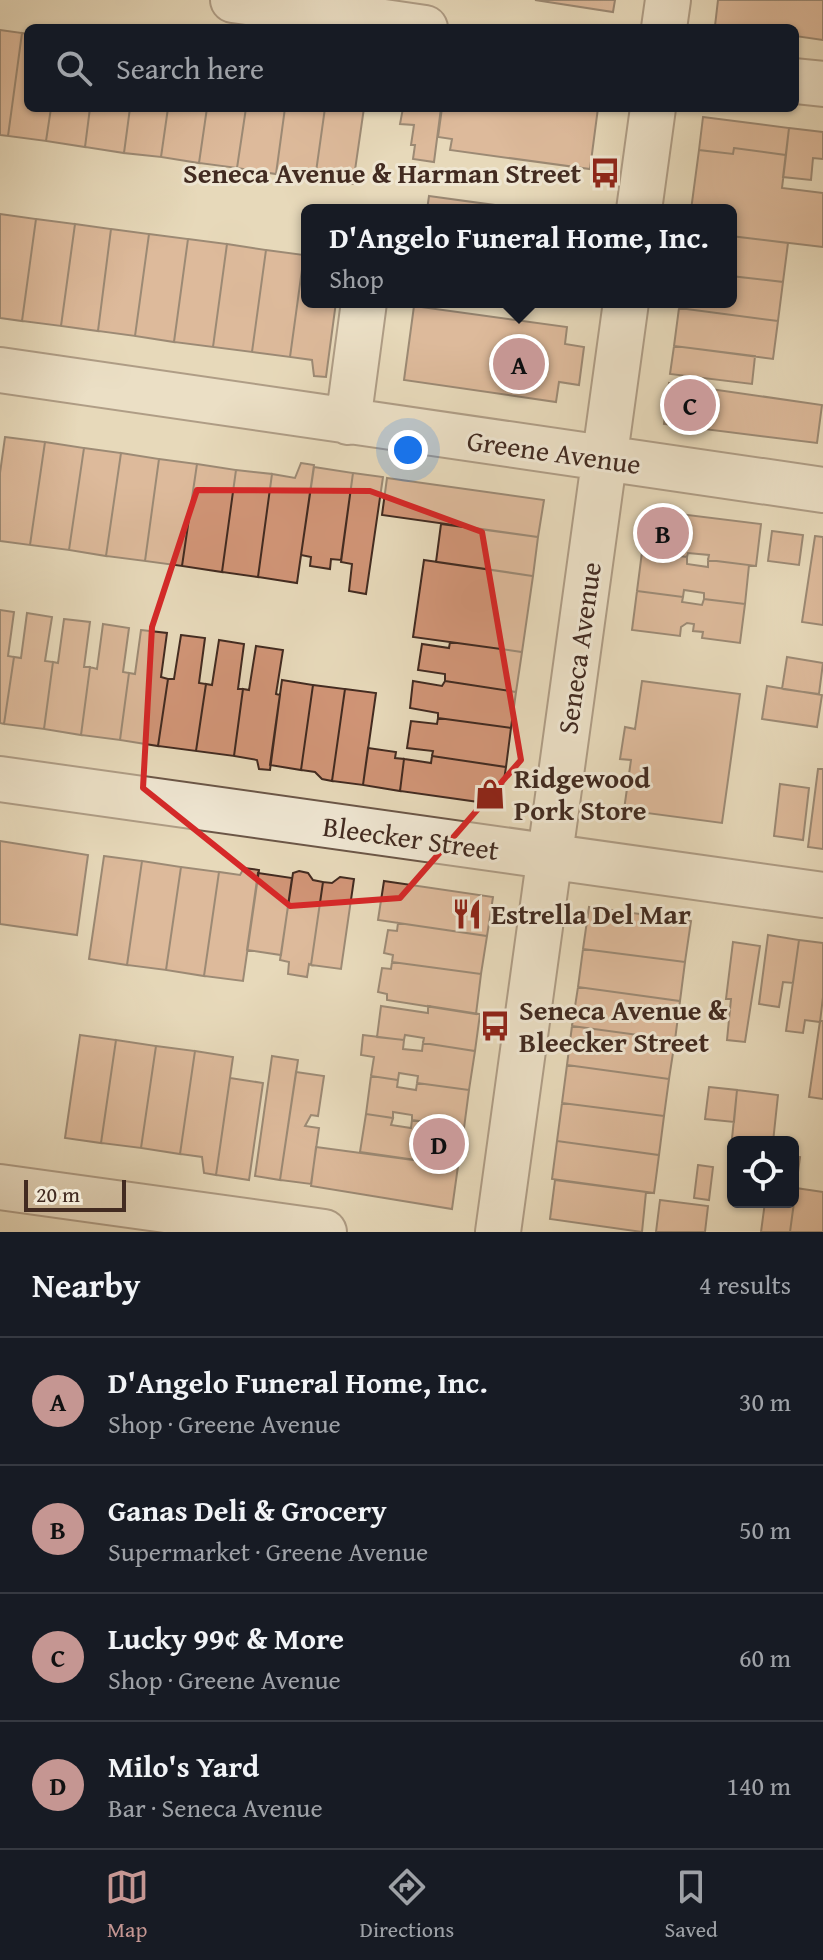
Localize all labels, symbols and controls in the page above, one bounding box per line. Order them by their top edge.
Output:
search box [24,24,799,112]
icon: search [52,46,96,90]
text: Search here [116,46,264,90]
place label: Seneca Avenue & Harman Street [183,152,581,193]
bus stop icon: Seneca Avenue & Harman Street [588,156,622,190]
popup [301,204,737,308]
text: D'Angelo Funeral Home, Inc. [329,215,709,259]
text: Shop [329,259,384,298]
pin: A [493,334,545,394]
pin: C [664,375,716,435]
street label: Greene Avenue [465,419,644,484]
your location [388,430,428,470]
pin: B [637,503,689,563]
street label: Seneca Avenue [546,559,611,737]
place label: Ridgewood Pork Store [514,757,651,830]
shop icon: Ridgewood Pork Store [473,777,507,811]
street label: Bleecker Street [320,805,502,870]
place label: Estrella Del Mar [491,893,691,934]
restaurant icon: Estrella Del Mar [450,897,484,931]
place label: Seneca Avenue & Bleecker Street [519,989,728,1062]
bus stop icon: Seneca Avenue & Bleecker Street [478,1009,512,1043]
pin: D [413,1114,465,1174]
map controls [727,1136,799,1208]
button: locate [727,1136,799,1208]
scale bar [24,1176,126,1212]
text: 20 m [36,1178,80,1210]
text: Nearby [32,1260,141,1309]
text: 4 results [699,1265,791,1304]
text: D'Angelo Funeral Home, Inc. [108,1360,488,1404]
text: A [50,1382,66,1421]
text: 30 m [739,1382,791,1421]
text: Shop · Greene Avenue [108,1404,341,1443]
text: Ganas Deli & Grocery [108,1488,387,1532]
text: B [50,1510,66,1549]
text: 50 m [739,1510,791,1549]
text: Supermarket · Greene Avenue [108,1532,428,1571]
text: Lucky 99¢ & More [108,1616,344,1660]
text: C [51,1638,65,1677]
text: 60 m [739,1638,791,1677]
text: Shop · Greene Avenue [108,1660,341,1699]
text: Milo's Yard [108,1744,259,1788]
text: D [50,1766,66,1805]
text: 140 m [726,1766,791,1805]
text: Bar · Seneca Avenue [108,1788,323,1827]
tab: Map [105,1865,149,1945]
tab: Directions [360,1865,454,1945]
tab: Saved [665,1865,718,1945]

